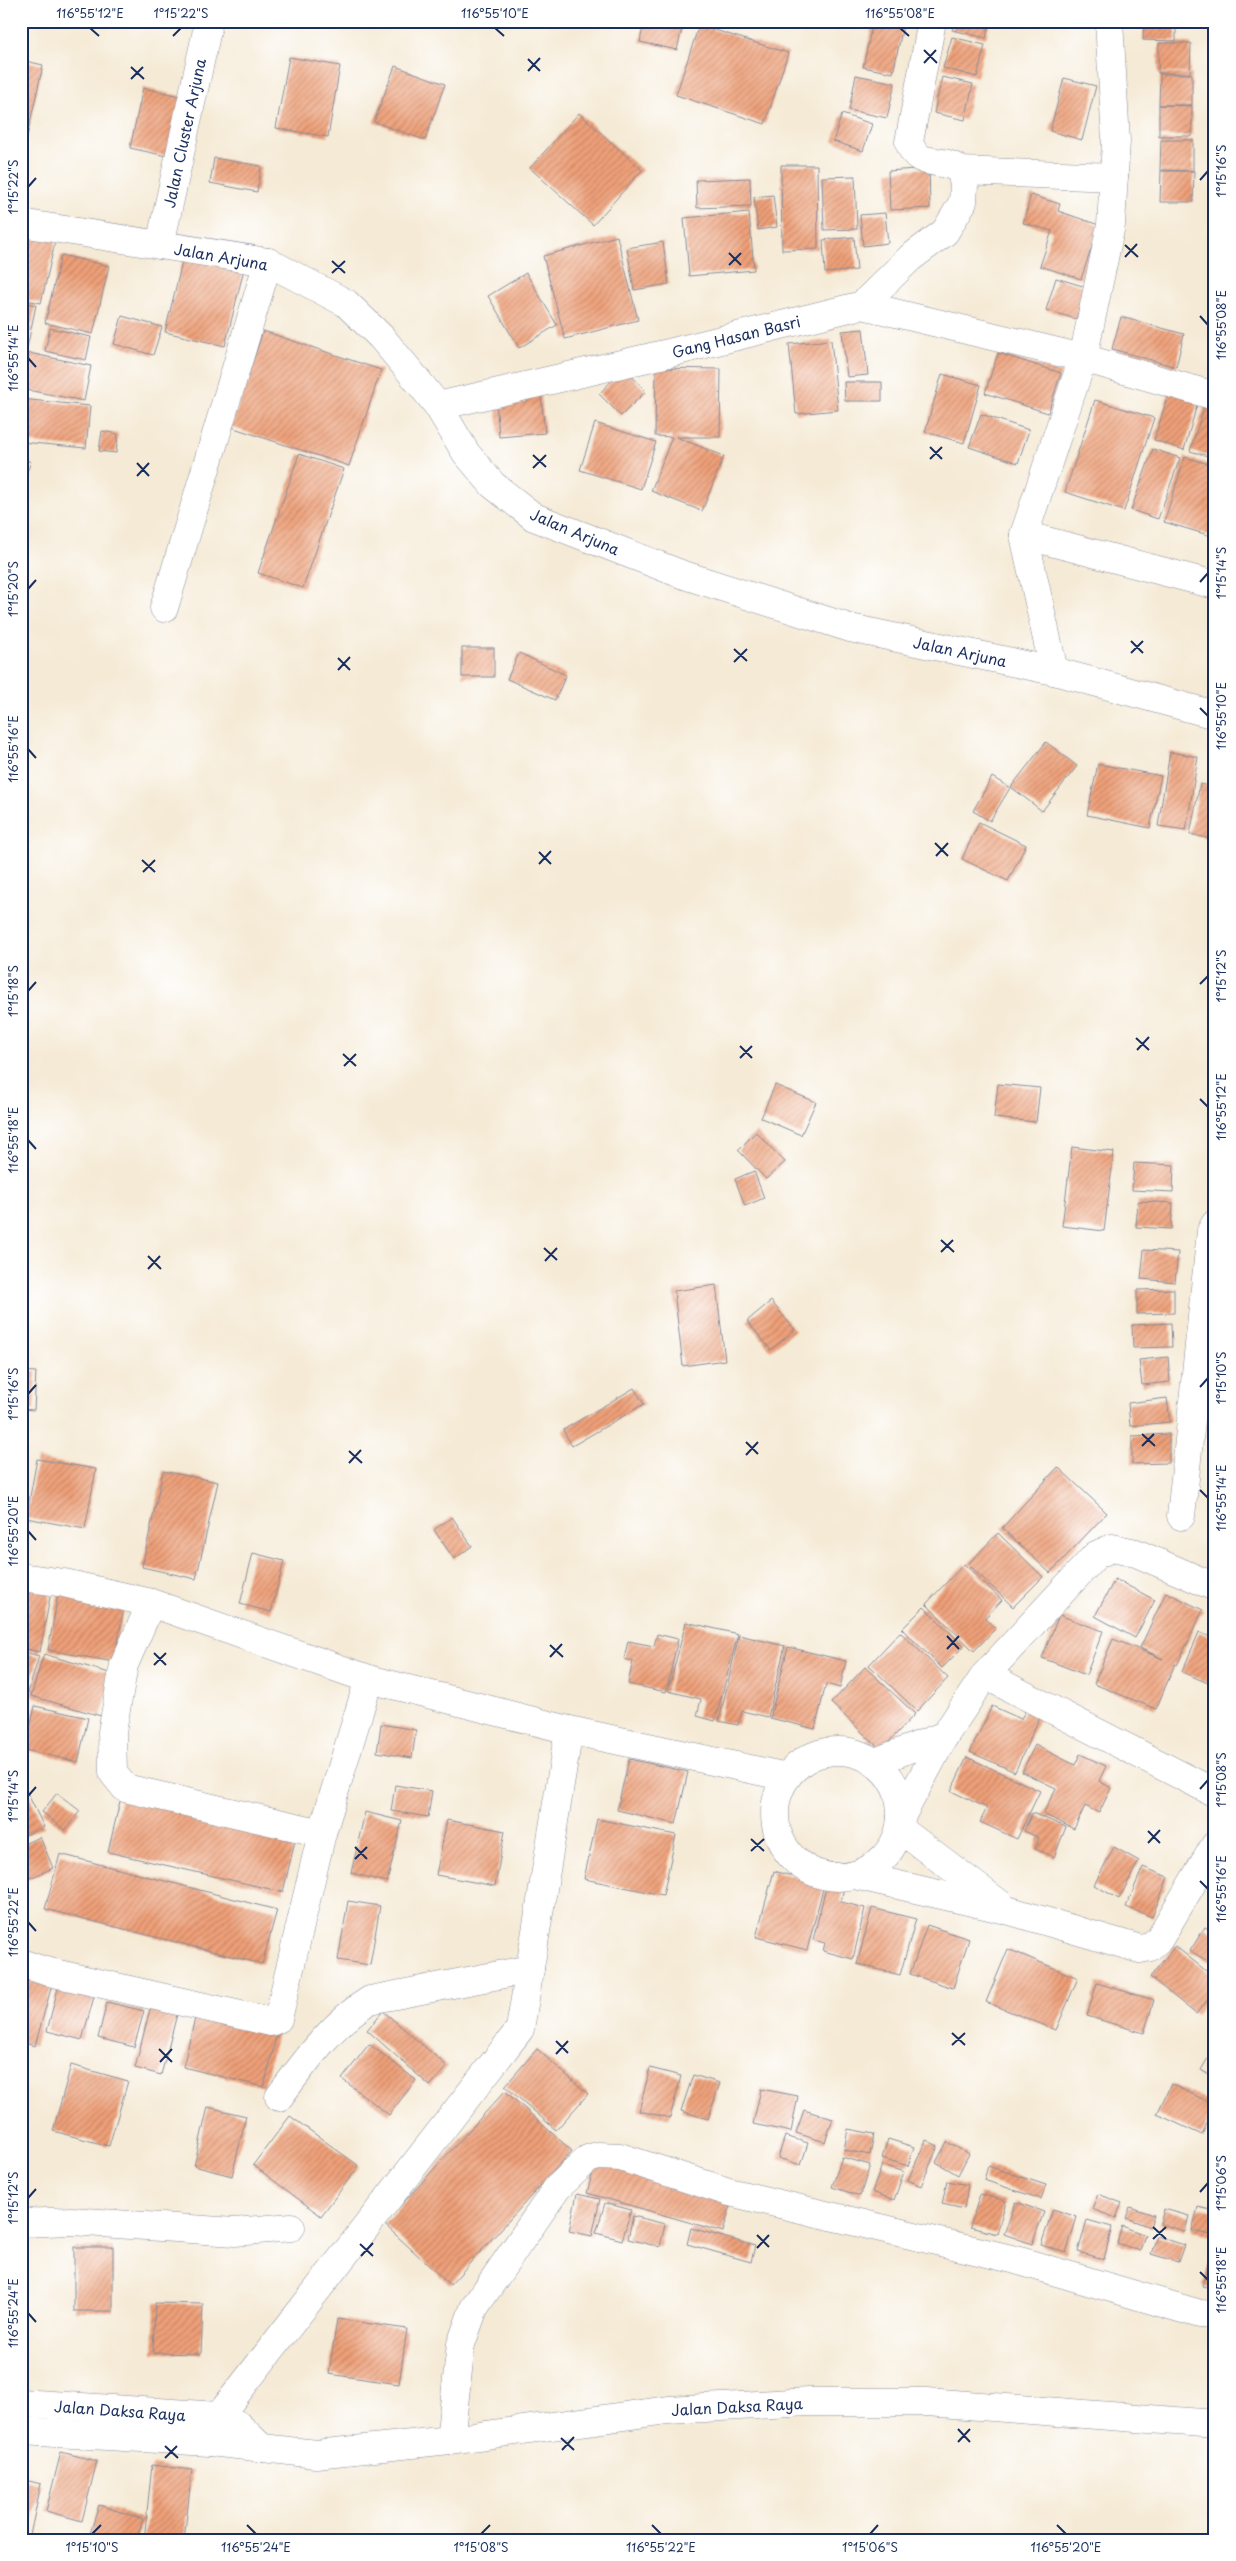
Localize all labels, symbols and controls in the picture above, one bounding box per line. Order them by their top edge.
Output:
text: 116°55'12"E [56,4,124,22]
text: 1°15'22"S [153,4,209,22]
text: 116°55'10"E [461,4,529,22]
text: 116°55'08"E [865,4,935,22]
street label: Jalan Cluster Arjuna [157,56,211,210]
text: 1°15'16"S [1212,145,1230,197]
text: 1°15'22"S [4,159,22,215]
street label: Jalan Arjuna [172,236,270,276]
text: 116°55'08"E [1212,290,1230,360]
street label: Gang Hasan Basri [669,309,803,363]
text: 116°55'14"E [4,324,22,392]
street label: Jalan Arjuna [527,502,623,560]
text: 1°15'14"S [1212,547,1230,599]
text: 1°15'20"S [4,561,22,617]
street label: Jalan Arjuna [911,630,1009,672]
text: 116°55'10"E [1212,682,1230,750]
text: 116°55'16"E [4,715,22,783]
text: 1°15'12"S [1212,950,1230,1002]
text: 1°15'18"S [4,965,22,1017]
text: 116°55'12"E [1212,1073,1230,1141]
text: 116°55'18"E [4,1107,22,1173]
text: 1°15'10"S [1212,1351,1230,1405]
text: 1°15'16"S [4,1368,22,1420]
text: 116°55'14"E [1212,1464,1230,1532]
text: 116°55'20"E [4,1496,22,1566]
text: 1°15'08"S [1212,1752,1230,1808]
text: 1°15'14"S [4,1770,22,1822]
text: 116°55'16"E [1212,1855,1230,1923]
text: 116°55'22"E [4,1887,22,1957]
text: 1°15'06"S [1212,2155,1230,2211]
text: 1°15'12"S [4,2172,22,2224]
text: 116°55'18"E [1212,2247,1230,2313]
text: 116°55'24"E [4,2278,22,2348]
street label: Jalan Daksa Raya [671,2391,804,2421]
street label: Jalan Daksa Raya [54,2394,187,2426]
text: 1°15'10"S [65,2538,119,2556]
text: 116°55'24"E [221,2538,291,2556]
text: 1°15'08"S [453,2538,509,2556]
text: 116°55'22"E [626,2538,696,2556]
text: 1°15'06"S [842,2538,898,2556]
text: 116°55'20"E [1031,2538,1101,2556]

